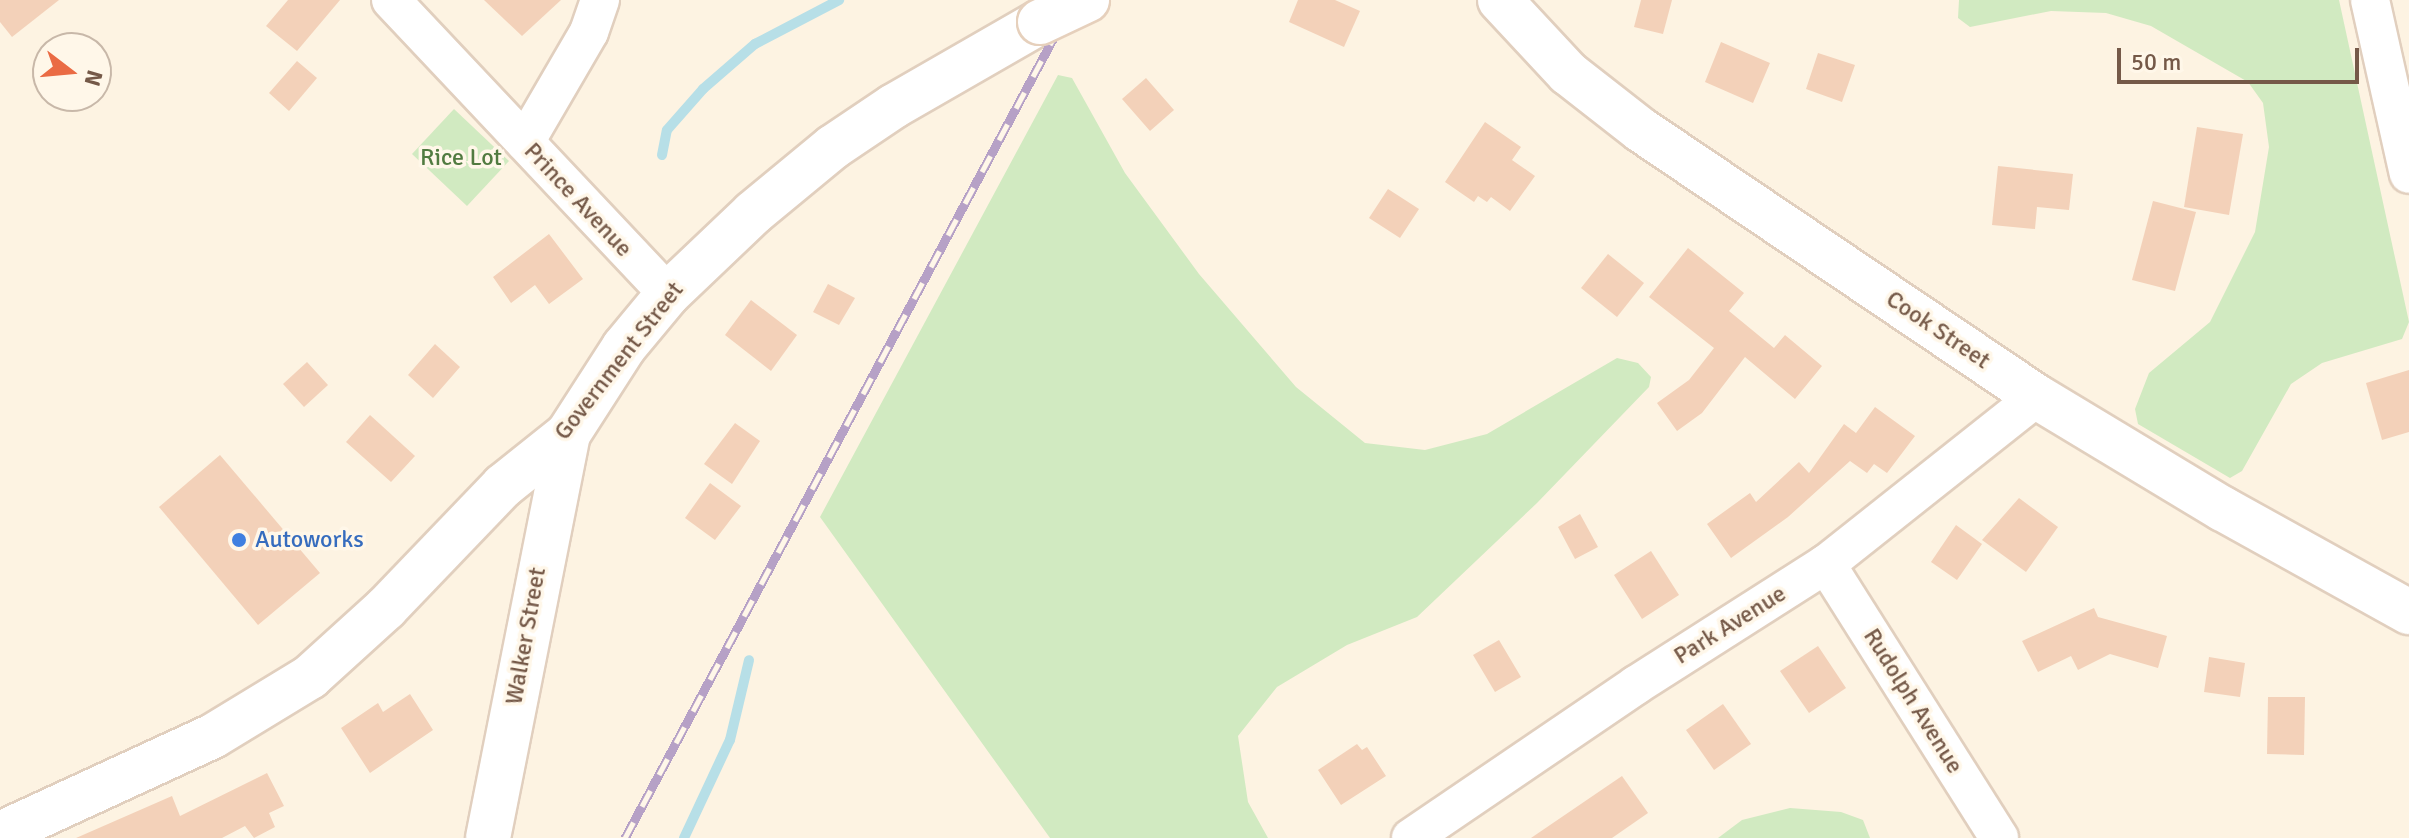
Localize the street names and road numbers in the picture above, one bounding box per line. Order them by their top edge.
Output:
street label: Prince Avenue [518,137,638,263]
street label: Government Street [548,276,690,446]
street label: Cook Street [1881,285,1995,375]
street label: Walker Street [500,565,552,707]
street label: Park Avenue [1669,579,1791,671]
street label: Rudolph Avenue [1857,623,1969,779]

